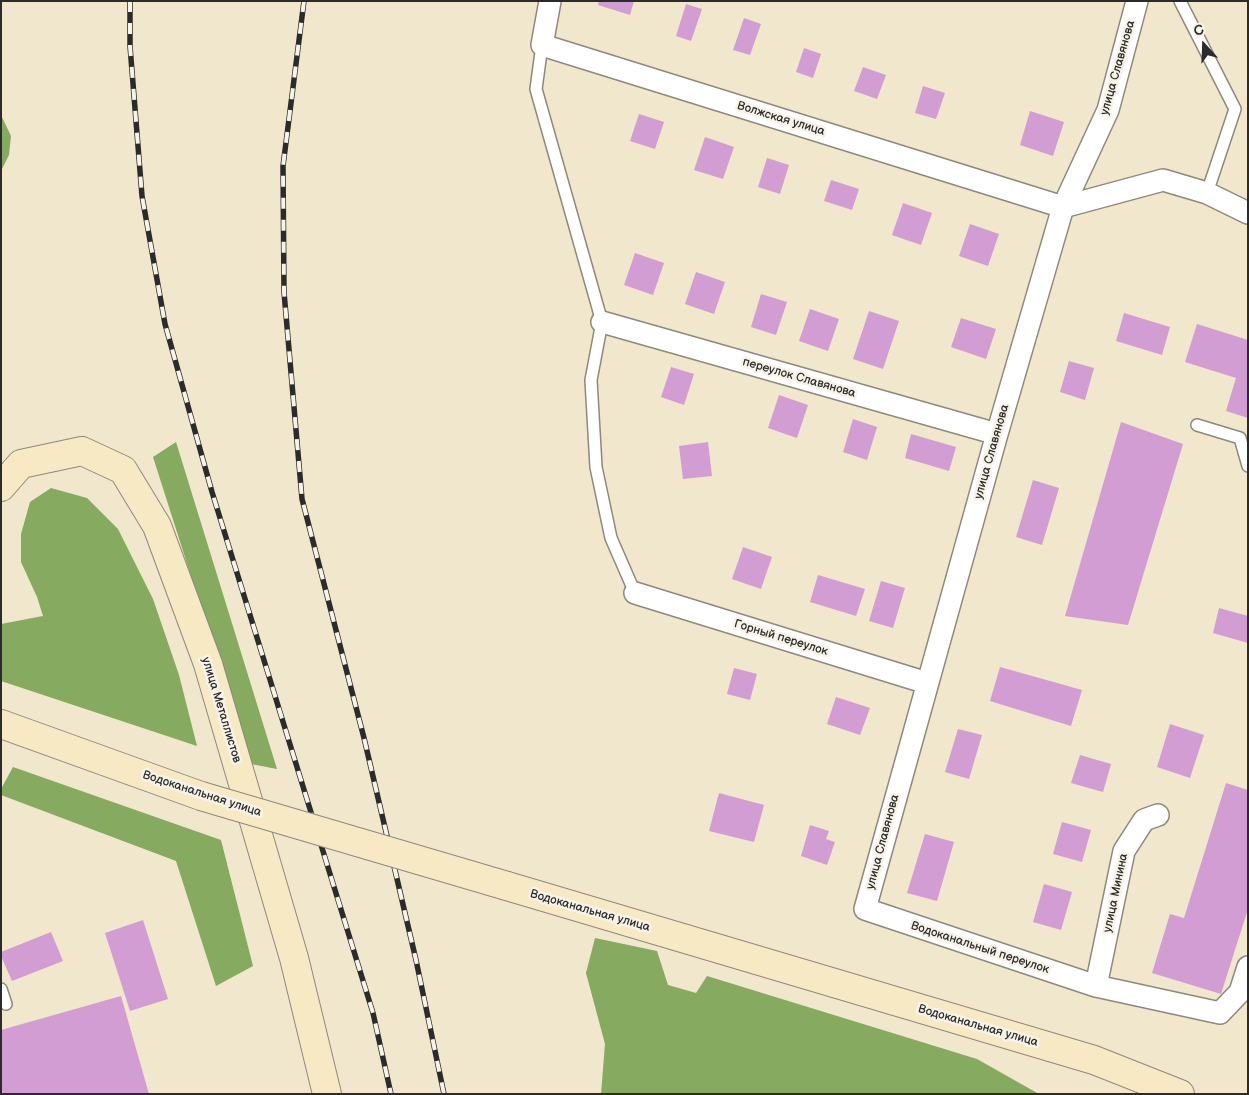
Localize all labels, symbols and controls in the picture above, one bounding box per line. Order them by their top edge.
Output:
street label: улица Славянова [1098,19,1138,117]
north arrow [1179,20,1229,70]
text: С [1191,21,1206,40]
street label: Волжская улица [735,99,827,139]
street label: переулок Славянова [741,355,857,401]
street label: улица Славянова [972,403,1012,501]
street label: Горный переулок [732,617,830,659]
street label: улица Металлистов [198,655,244,765]
street label: Водоканальная улица [141,768,263,820]
street label: улица Славянова [863,793,903,891]
street label: улица Минина [1101,852,1131,934]
street label: Водоканальная улица [528,887,652,935]
street label: Водоканальный переулок [909,919,1051,977]
street label: Водоканальная улица [916,1002,1040,1050]

